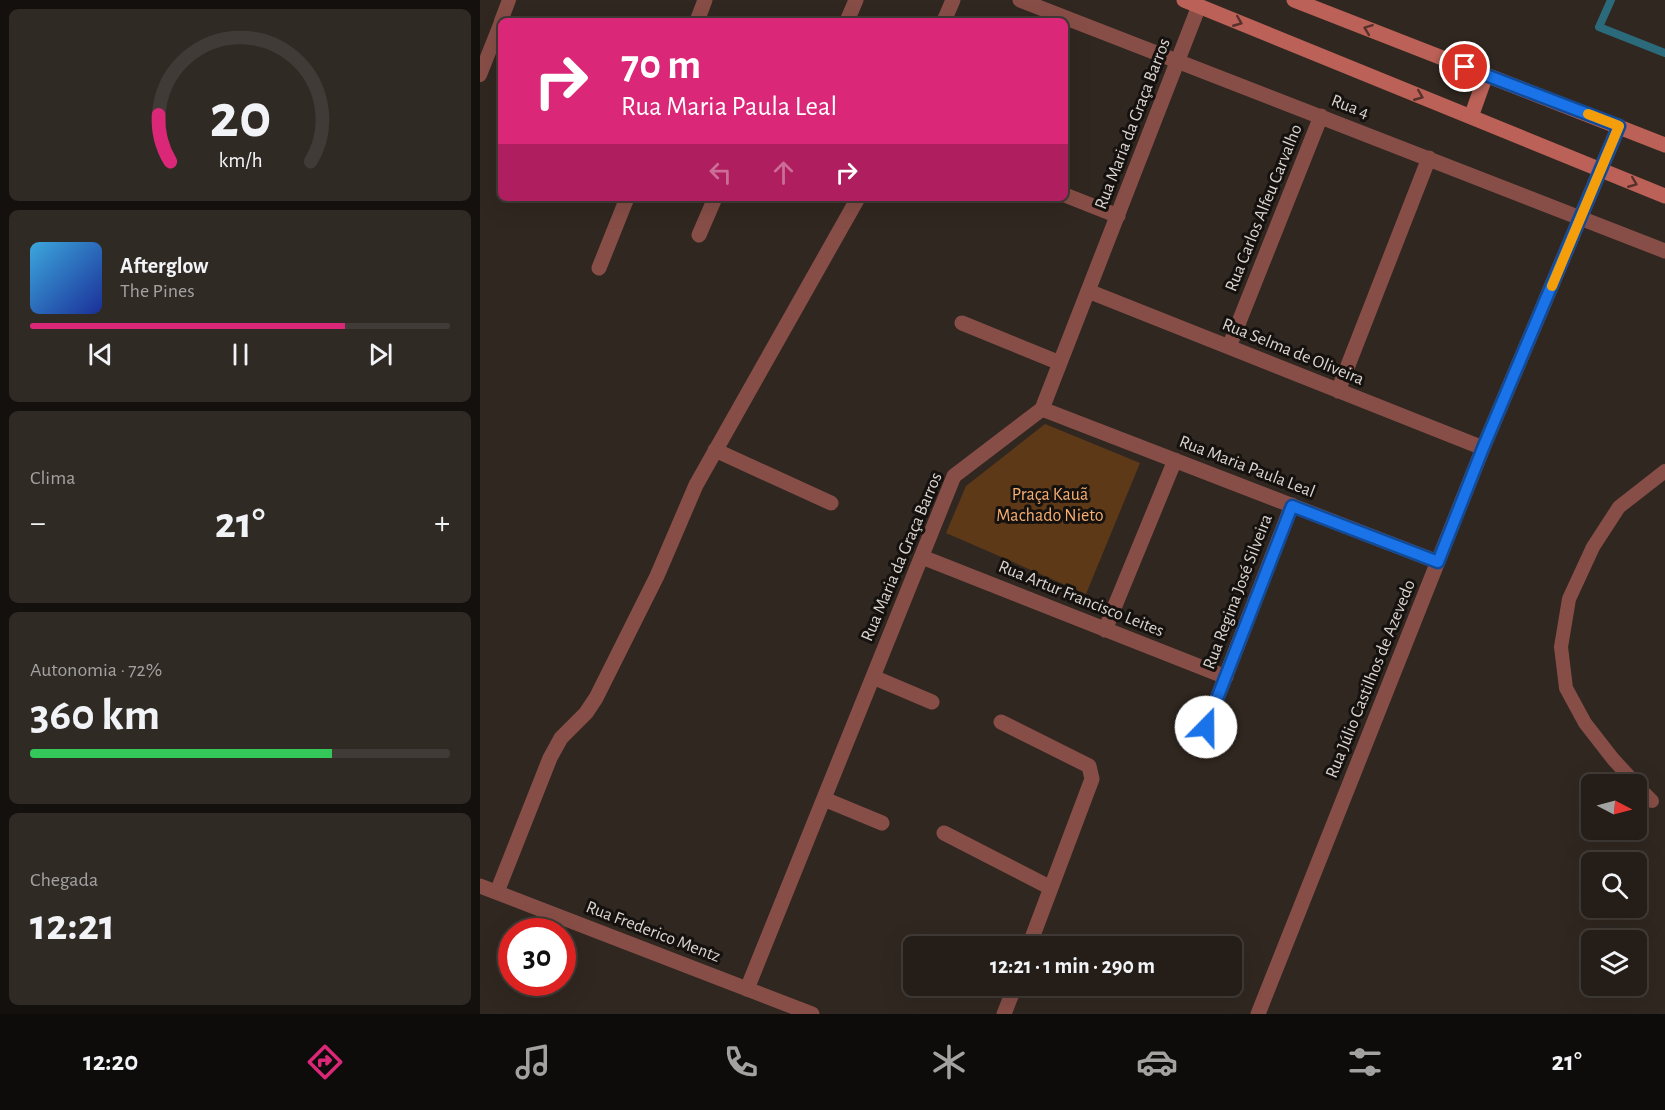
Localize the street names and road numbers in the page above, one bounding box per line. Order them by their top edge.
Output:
street label: Rua Maria da Graça Barros [1092,36,1174,212]
street label: Rua 4 [1329,92,1372,122]
street label: Rua Carlos Alfeu Carvalho [1222,122,1306,294]
street label: Rua Selma de Oliveira [1219,315,1367,389]
street label: Rua Maria Paula Leal [1176,433,1318,501]
street label: Rua Maria da Graça Barros [858,470,946,644]
street label: Rua Regina José Silveira [1200,512,1276,672]
street label: Rua Artur Francisco Leites [996,558,1166,640]
street label: Rua Júlio Castilhos de Azevedo [1323,577,1419,781]
street label: Rua Frederico Mentz [583,898,723,966]

